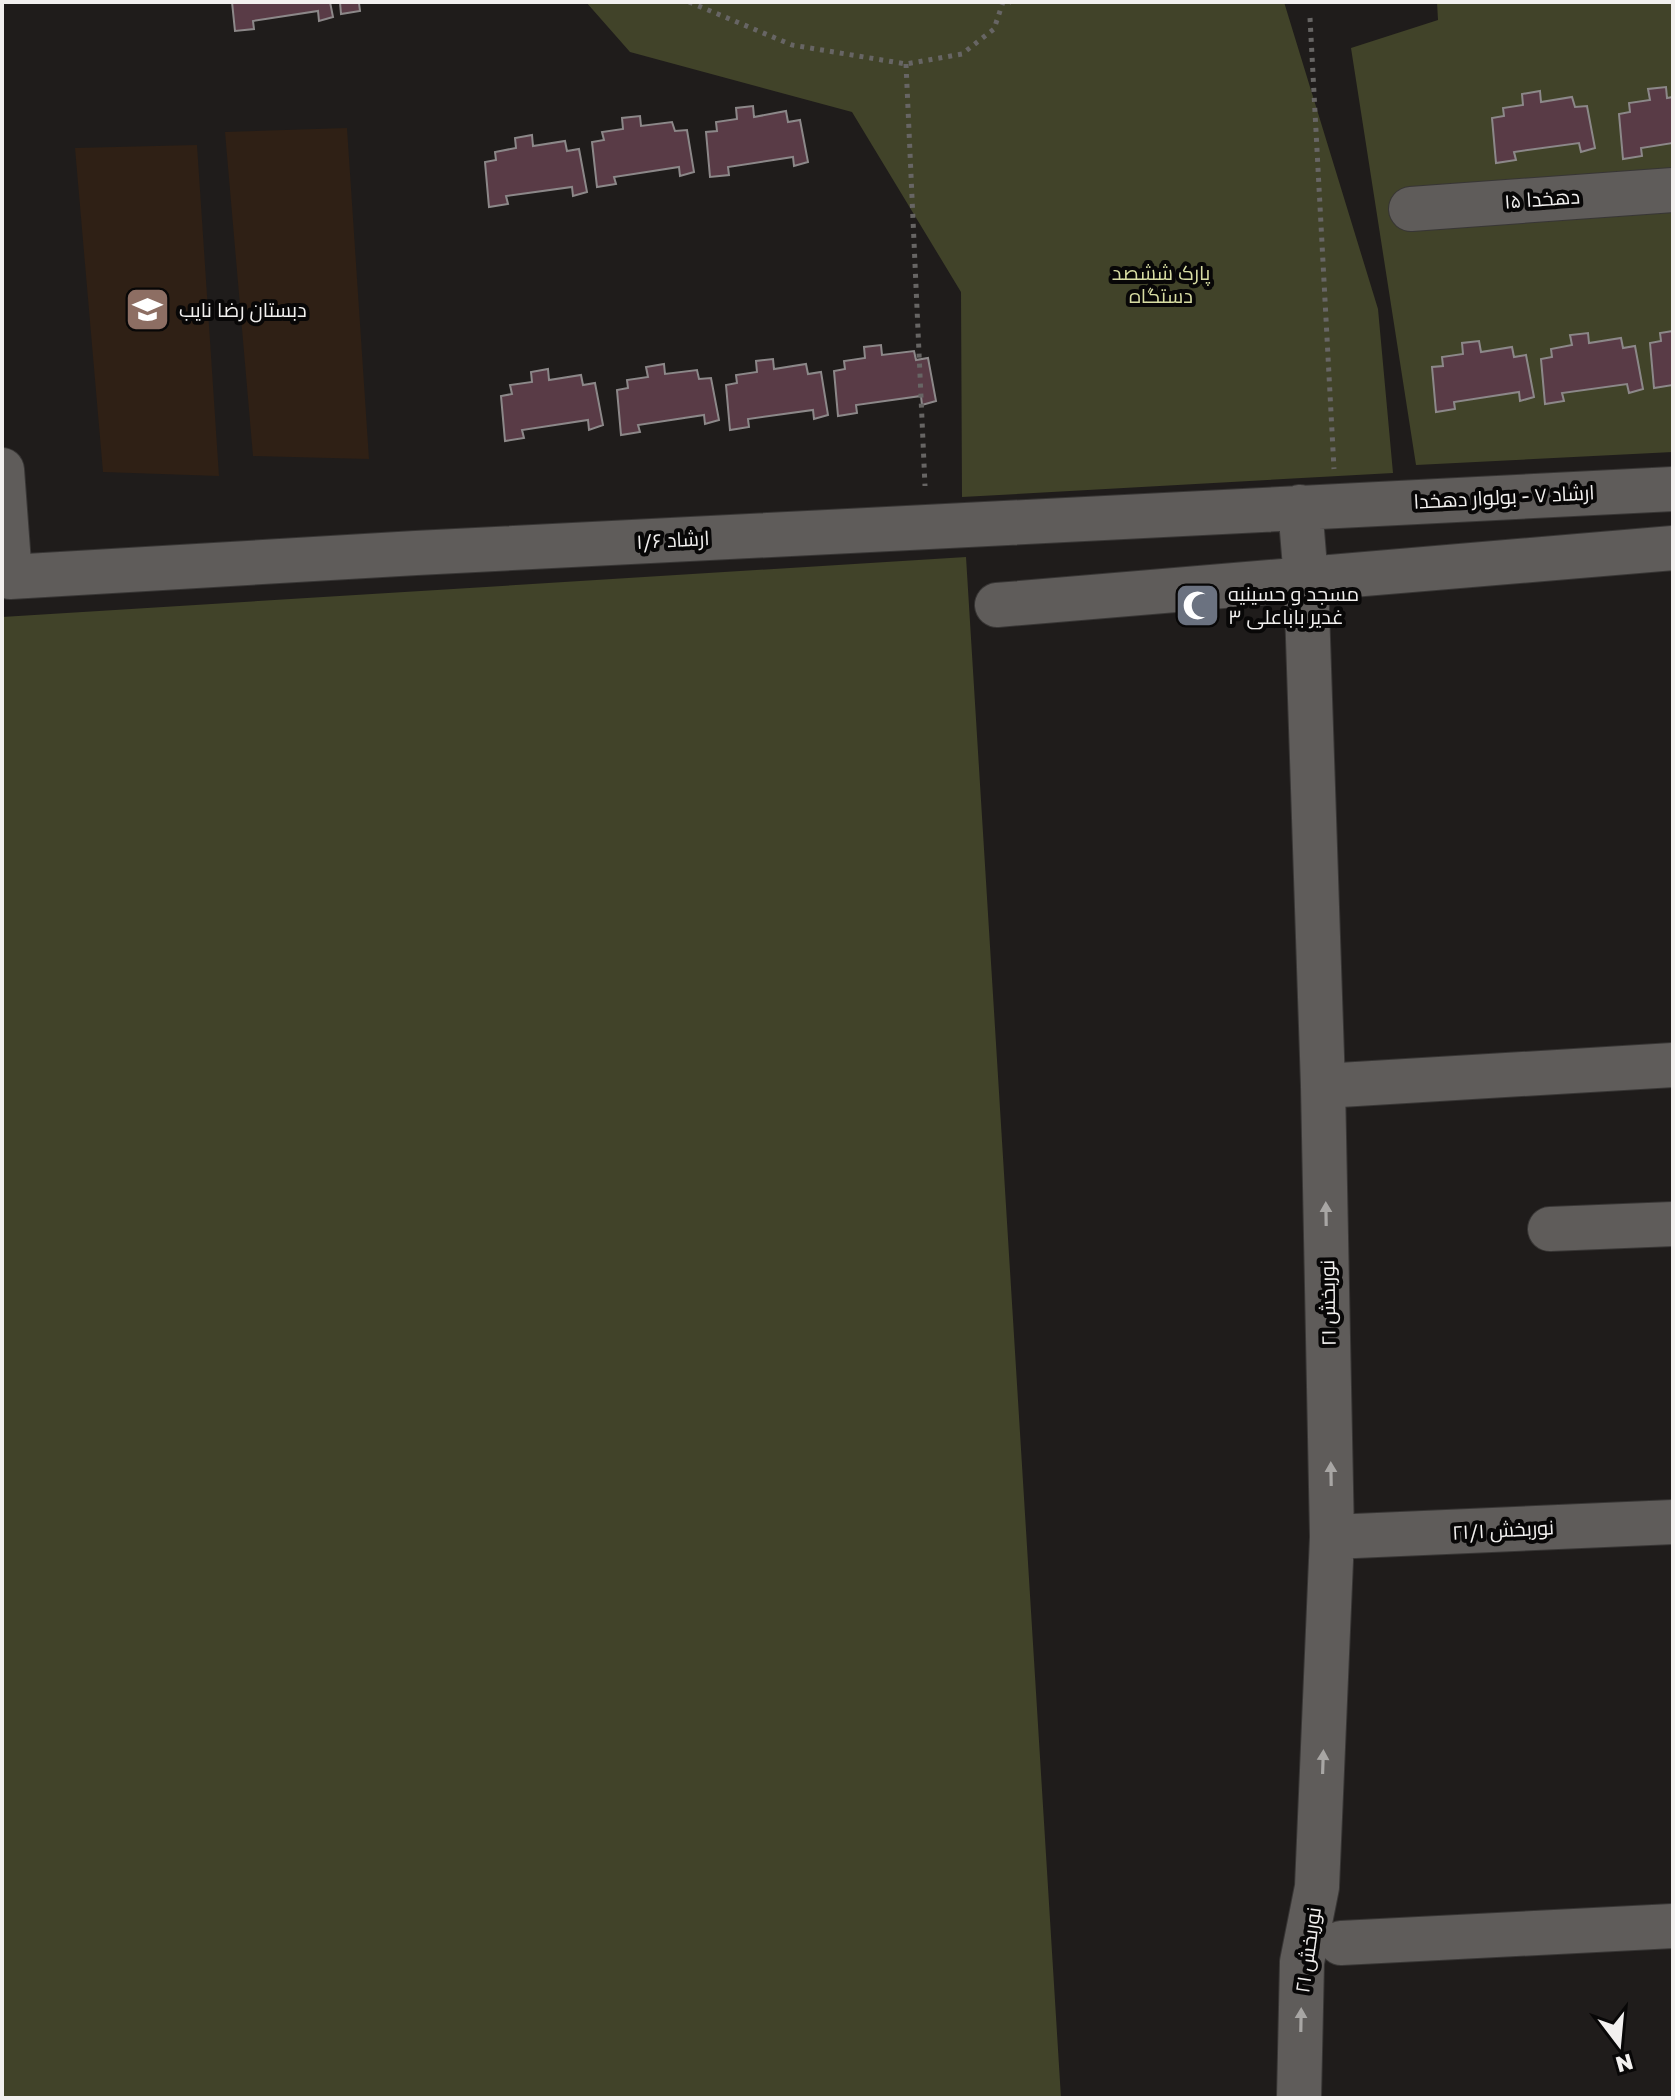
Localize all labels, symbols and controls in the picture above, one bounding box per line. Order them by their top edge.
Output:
street label: دهخدا ۱۵ [1503,183,1581,213]
park label: پارک‌ ششصد دستگاه [1112,260,1211,307]
school or university icon: دبستان رضا نایب [124,286,172,334]
place label: دبستان رضا نایب [179,297,307,323]
street label: ارشاد ۷ - بولوار دهخدا [1413,479,1595,514]
street label: ارشاد ۱/۶ [636,525,710,554]
place label: مسجد و حسینیه غدیر باباعلی ۳ [1228,581,1359,630]
mosque icon: مسجد و حسینیه غدیر باباعلی ۳ [1173,582,1221,630]
one-way arrow [1320,1201,1332,1226]
street label: نوربخش ۲۱ [1314,1260,1342,1346]
one-way arrow [1325,1461,1337,1486]
street label: نوربخش ۲۱/۱ [1451,1514,1555,1546]
one-way arrow [1316,1749,1329,1774]
street label: نوربخش ۲۱ [1289,1905,1327,1995]
north arrow [1579,2004,1659,2084]
one-way arrow [1294,2007,1307,2032]
text: N [1613,2048,1636,2079]

